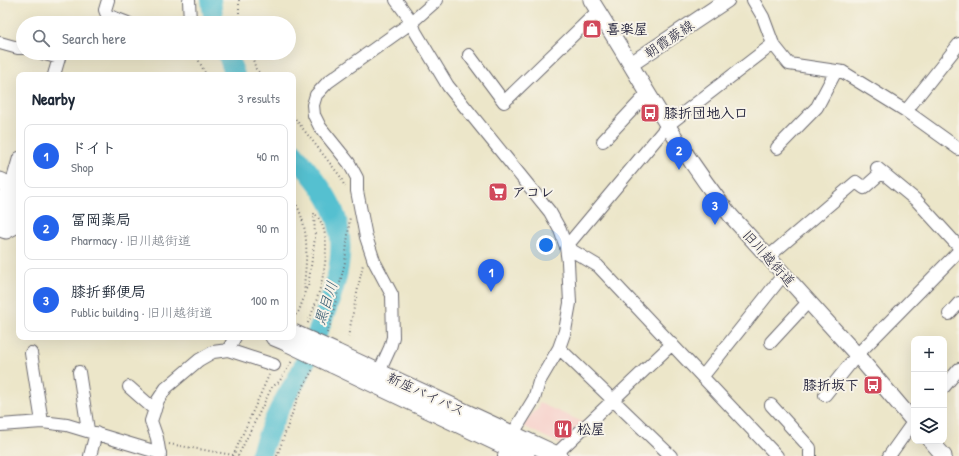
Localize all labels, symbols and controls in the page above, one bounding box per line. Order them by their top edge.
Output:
street label: 朝霞蕨線 [640,15,697,62]
search box [16,16,296,60]
shop icon: 喜楽屋 [581,18,603,40]
place label: 喜楽屋 [606,19,648,38]
icon: search [30,27,52,49]
text: Search here [62,28,126,49]
text: Nearby [32,87,75,110]
text: 3 results [238,89,280,107]
bus stop icon: 膝折団地入口 [639,102,661,124]
place label: 膝折団地入口 [664,103,748,122]
text: ドイト [71,137,116,158]
pin: 2 [666,137,692,170]
text: 1 [44,147,48,165]
text: 40 m [256,147,279,165]
text: Shop [71,158,93,176]
supermarket icon: アコレ [487,181,509,203]
place label: アコレ [512,182,554,201]
pin: 3 [702,192,728,225]
text: 冨岡薬局 [71,209,131,230]
text: 2 [43,219,49,237]
text: 90 m [257,219,279,237]
street label: 旧川越街道 [739,225,800,290]
text: Pharmacy · 旧川越街道 [71,231,191,249]
your location [536,235,556,255]
pin: 1 [478,259,504,292]
water label: 黒目川 [309,278,342,327]
text: 膝折郵便局 [71,281,146,302]
text: 3 [43,291,49,309]
text: 100 m [251,291,279,309]
text: Public building · 旧川越街道 [71,303,212,321]
map controls [911,336,947,444]
button: + [911,336,947,372]
street label: 新座バイパス [384,367,468,420]
button: − [911,372,947,408]
bus stop icon: 膝折坂下 [862,374,884,396]
place label: 膝折坂下 [803,375,859,394]
button: layers [911,408,947,444]
restaurant icon: 松屋 [552,418,574,440]
place label: 松屋 [577,419,605,438]

